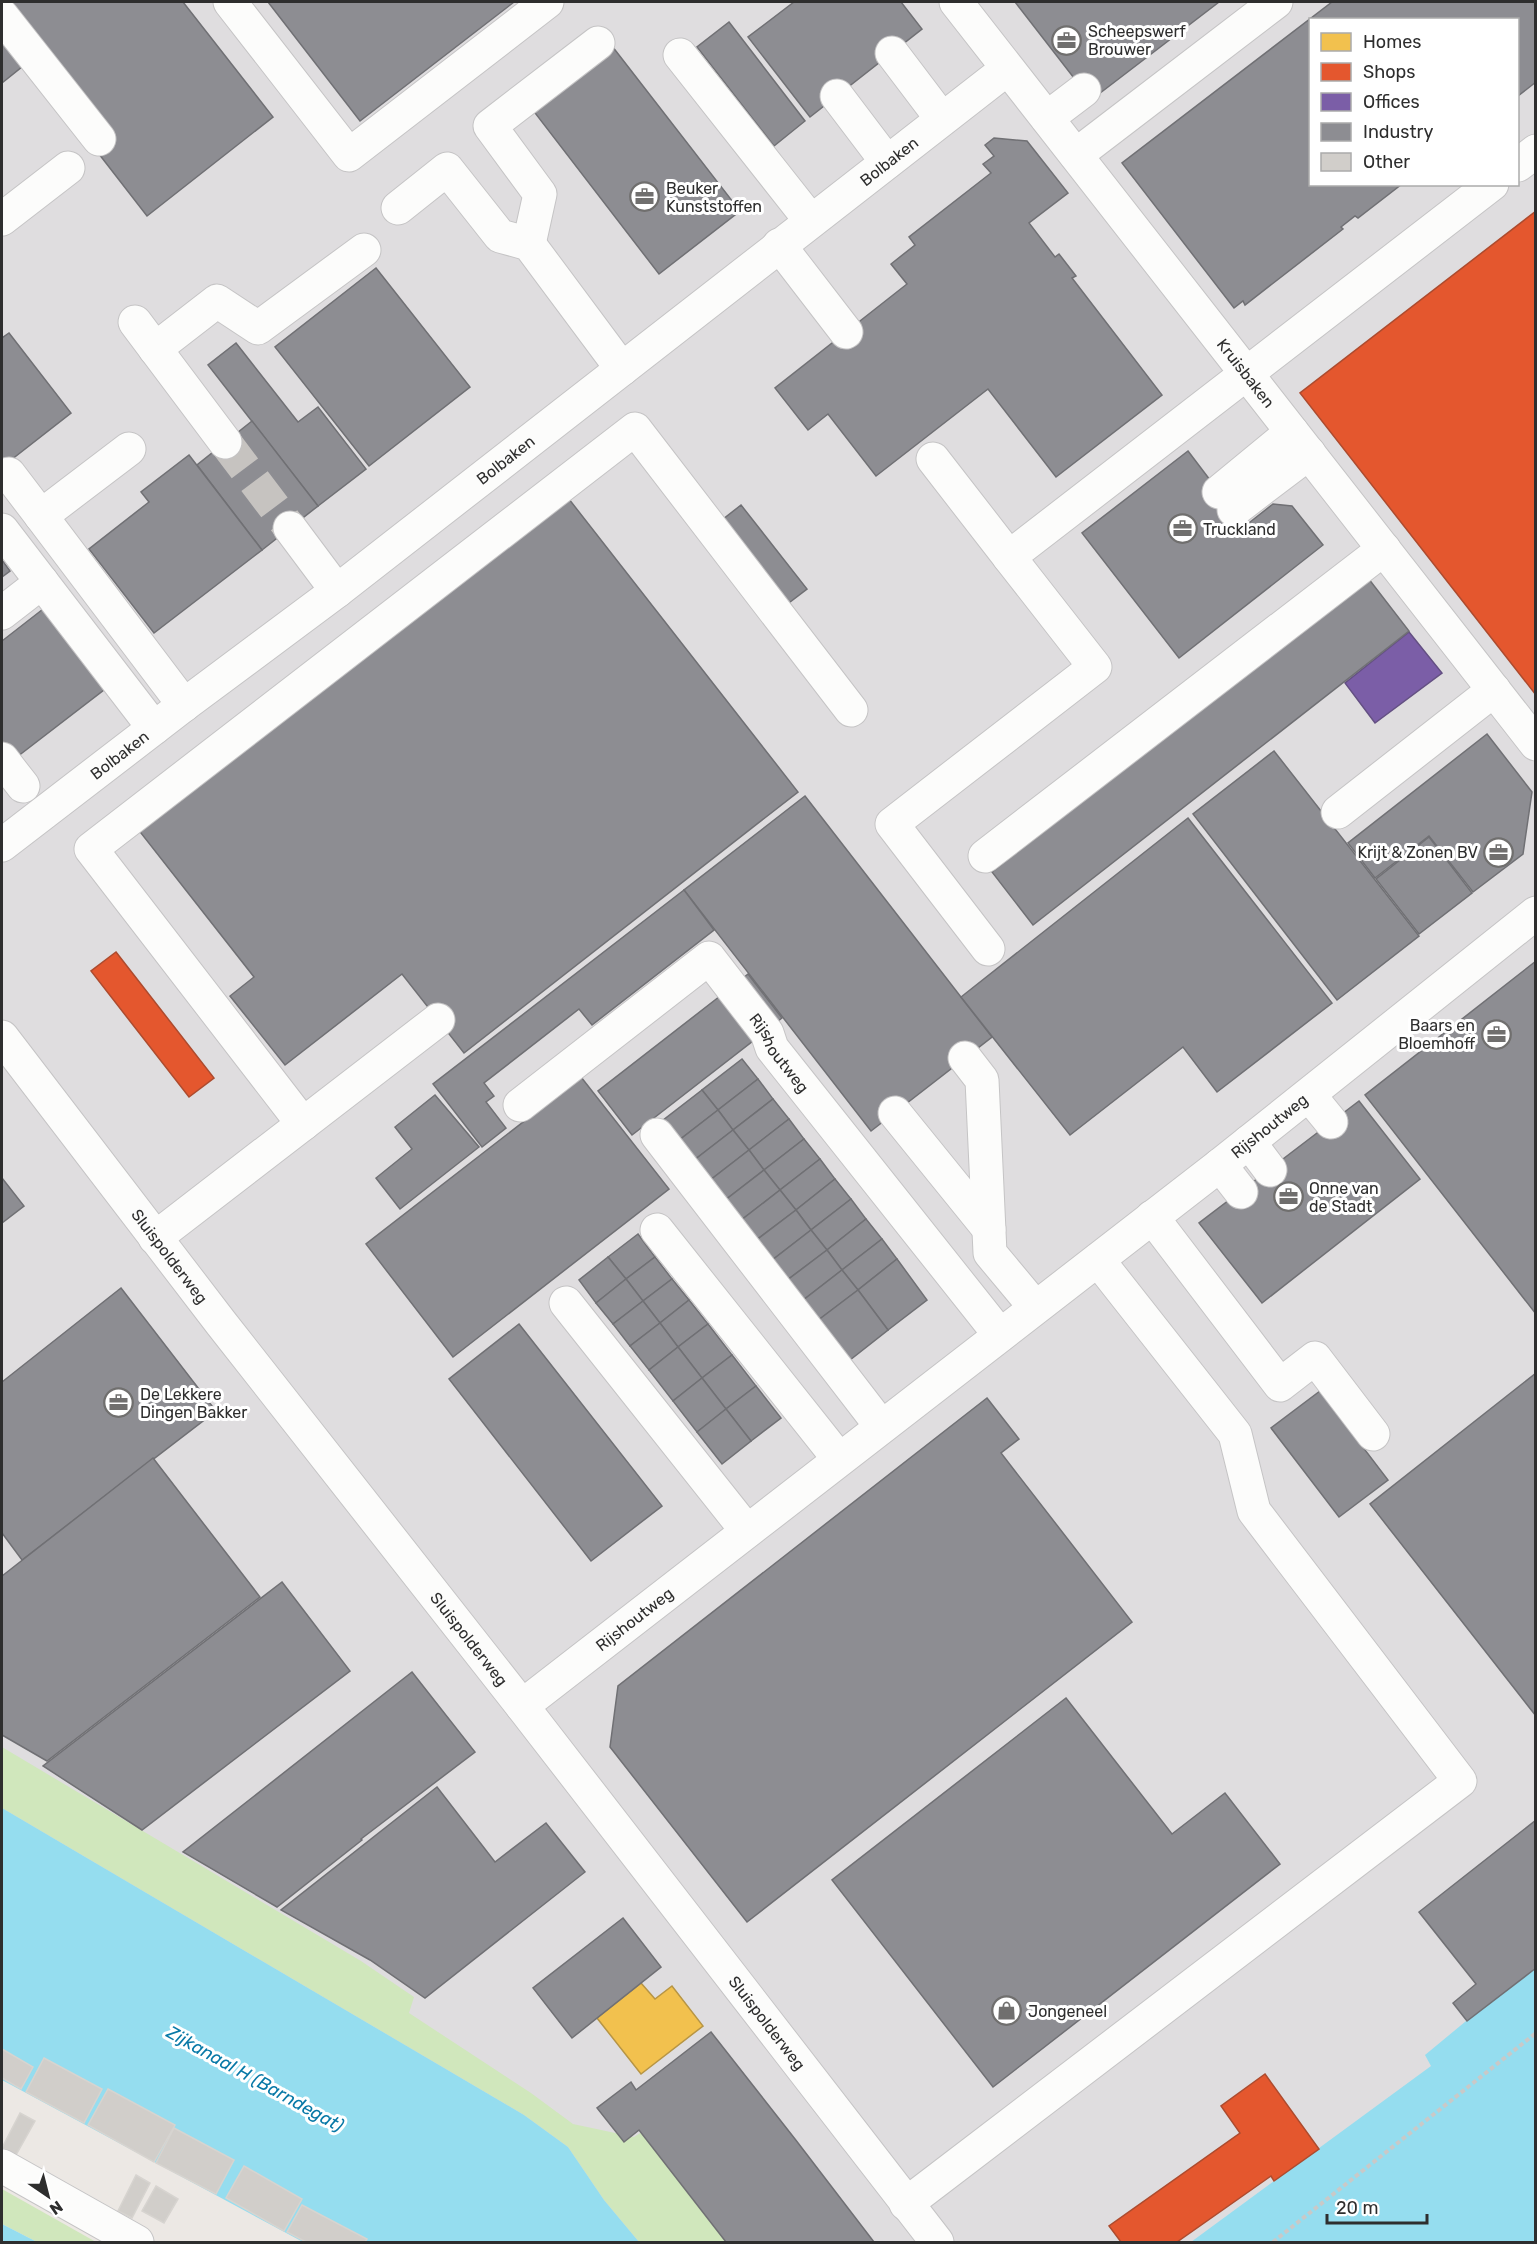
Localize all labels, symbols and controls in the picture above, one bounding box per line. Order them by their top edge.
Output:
legend [1309,18,1519,186]
place label: Scheepswerf Brouwer [1088,22,1187,59]
office icon: Scheepswerf Brouwer [1051,24,1083,56]
text: Homes [1363,31,1421,53]
text: Shops [1363,61,1415,83]
text: Offices [1363,91,1420,113]
text: Industry [1363,121,1433,143]
street label: Bolbaken [856,133,922,190]
text: Other [1363,151,1410,173]
place label: Beuker Kunststoffen [666,179,762,216]
office icon: Beuker Kunststoffen [629,181,661,213]
street label: Kruisbaken [1213,335,1279,412]
street label: Bolbaken [473,432,539,489]
office icon: Truckland [1166,513,1198,545]
place label: Truckland [1203,520,1276,539]
street label: Bolbaken [87,727,153,784]
office icon: Krijt & Zonen BV [1483,836,1515,868]
place label: Krijt & Zonen BV [1357,843,1478,862]
street label: Rijshoutweg [745,1010,813,1097]
place label: Baars en Bloemhoff [1398,1016,1475,1053]
office icon: Baars en Bloemhoff [1480,1018,1512,1050]
street label: Rijshoutweg [1227,1090,1312,1162]
place label: Onne van de Stadt [1309,1179,1379,1216]
office icon: Onne van de Stadt [1272,1181,1304,1213]
street label: Sluispolderweg [127,1205,212,1307]
place label: De Lekkere Dingen Bakker [140,1385,247,1422]
office icon: De Lekkere Dingen Bakker [103,1387,135,1419]
street label: Rijshoutweg [592,1584,677,1655]
street label: Sluispolderweg [426,1589,512,1690]
street label: Sluispolderweg [725,1972,809,2074]
shop icon: Jongeneel [991,1995,1023,2027]
place label: Jongeneel [1028,2002,1107,2021]
water label: Zijkanaal H (Barndegat) [162,2021,347,2137]
north arrow [18,2166,78,2226]
scale bar [1327,2187,1428,2225]
text: N [46,2197,66,2219]
text: 20 m [1336,2197,1378,2219]

